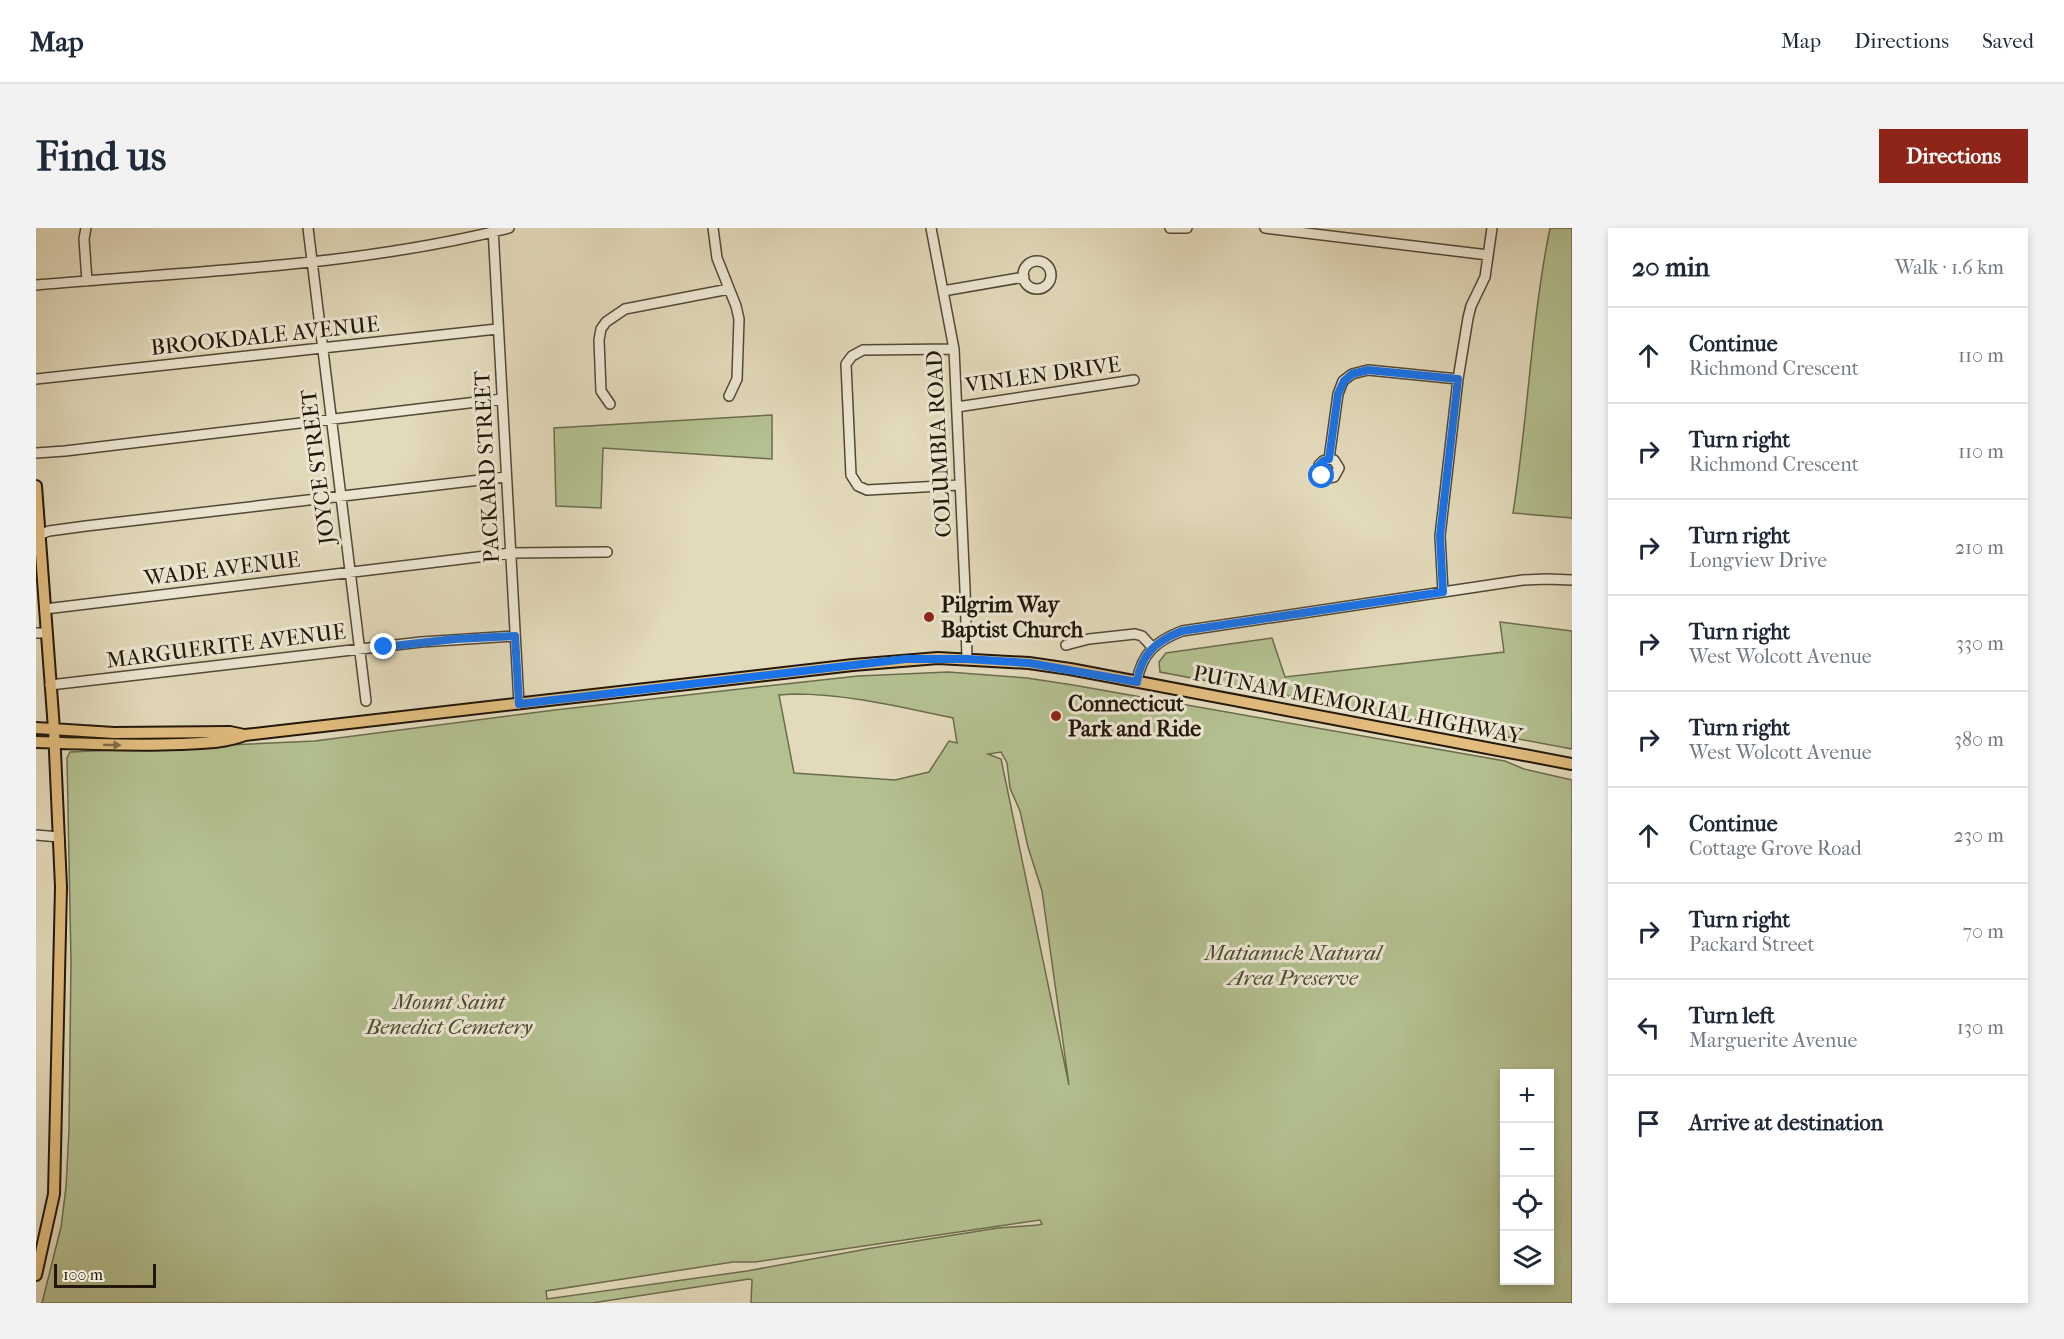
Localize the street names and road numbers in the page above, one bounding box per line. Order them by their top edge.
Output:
street label: BROOKDALE AVENUE [149,311,381,361]
street label: COLUMBIA ROAD [921,350,957,538]
street label: VINLEN DRIVE [963,351,1122,399]
street label: PACKARD STREET [469,369,505,564]
street label: JOYCE STREET [295,387,341,548]
street label: WADE AVENUE [142,547,302,592]
street label: MARGUERITE AVENUE [105,618,347,674]
street label: PUTNAM MEMORIAL HIGHWAY [1191,660,1526,750]

